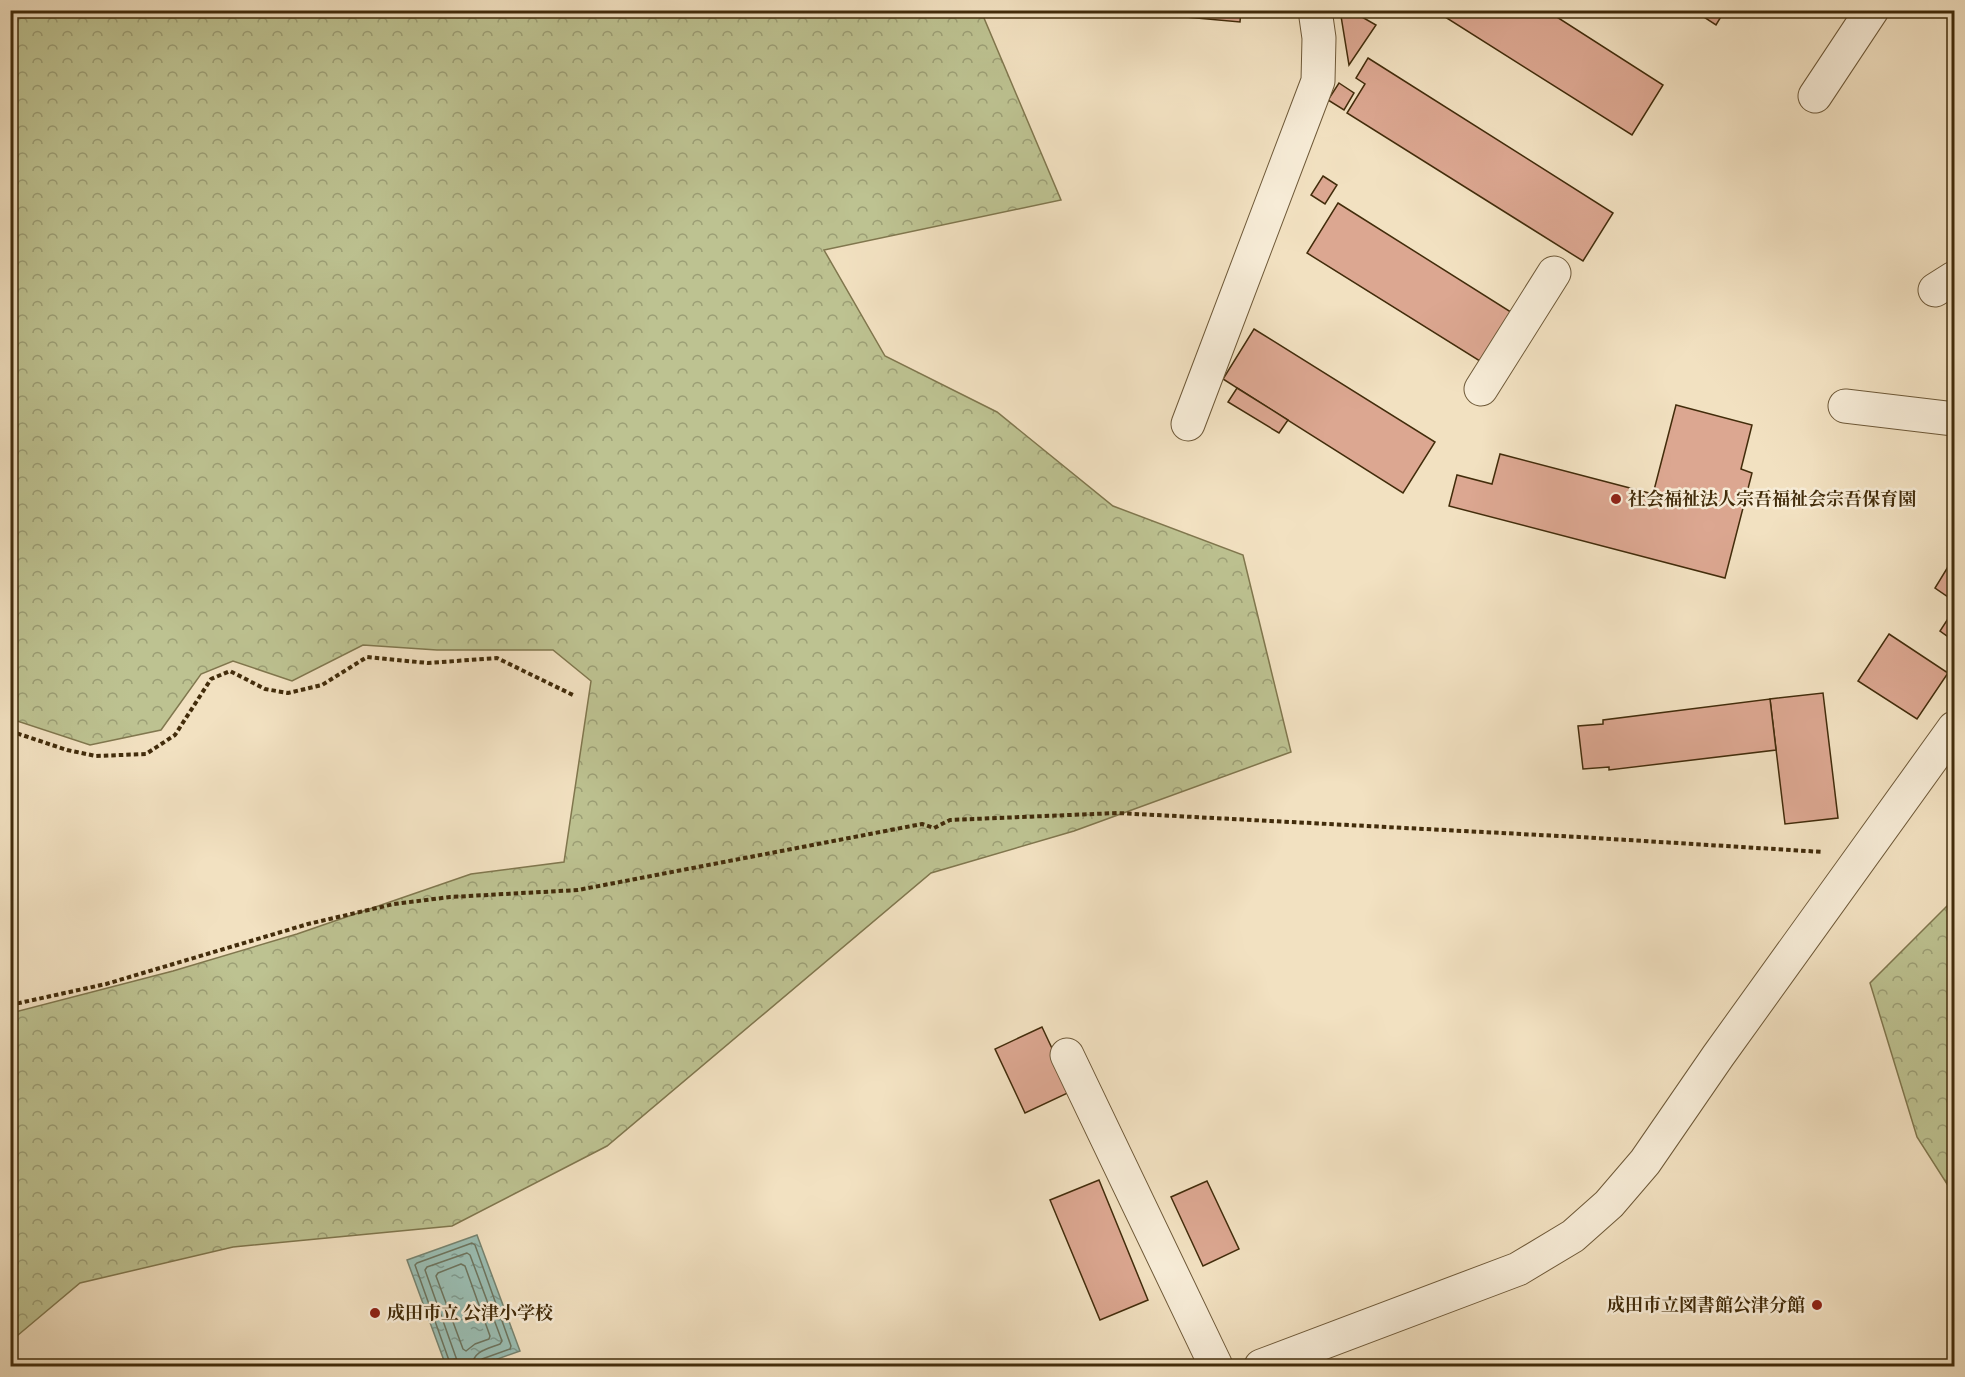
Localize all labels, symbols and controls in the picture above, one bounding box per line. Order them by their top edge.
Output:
place label: 社会福祉法人宗吾福祉会宗吾保育園 [1628,485,1916,512]
marker: 社会福祉法人宗吾福祉会宗吾保育園 [1609,492,1623,506]
place label: 成田市立図書館公津分館 [1607,1291,1805,1318]
marker: 成田市立図書館公津分館 [1810,1298,1824,1312]
place label: 成田市立 公津小学校 [387,1299,553,1326]
marker: 成田市立 公津小学校 [368,1306,382,1320]

